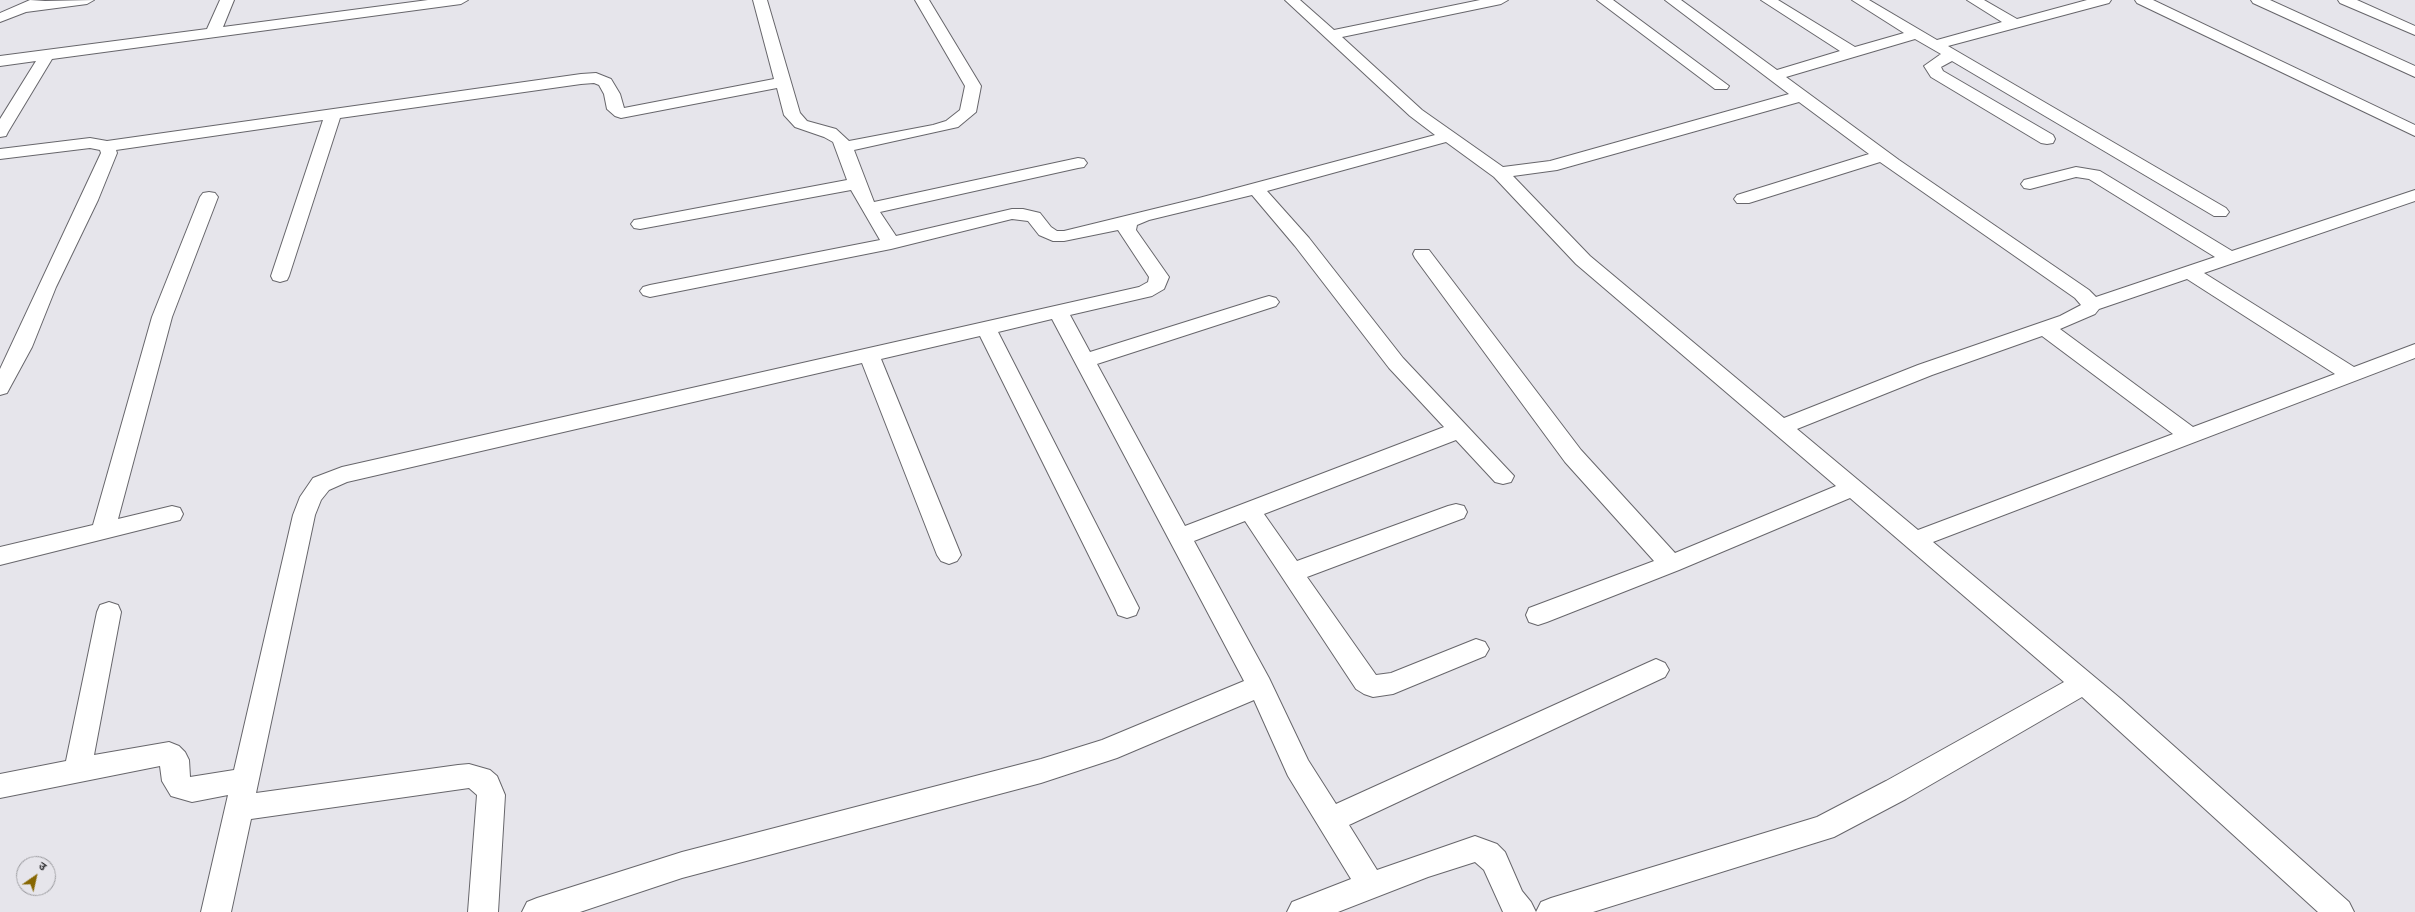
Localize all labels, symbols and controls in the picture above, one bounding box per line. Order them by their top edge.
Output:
north arrow [16,856,56,896]
text: उ [36,858,49,874]

